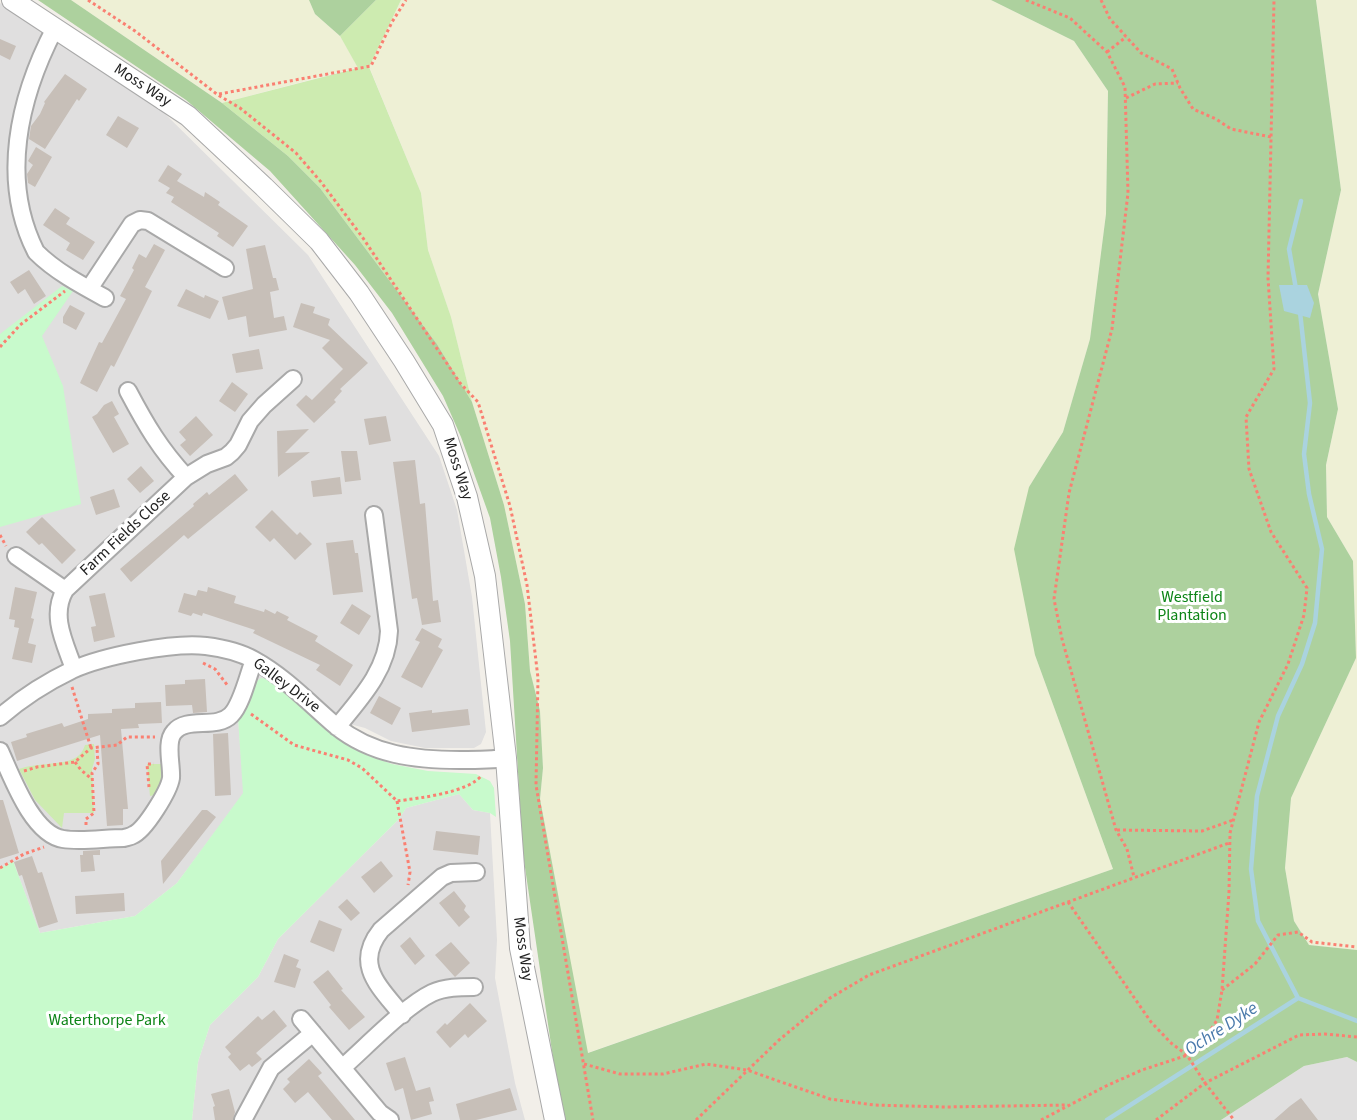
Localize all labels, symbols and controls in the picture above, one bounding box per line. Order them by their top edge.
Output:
street label: Moss Way [110,60,174,112]
street label: Moss Way [438,435,476,503]
street label: Farm Fields Close [77,487,175,581]
park label: Westfield Plantation [1157,588,1227,626]
street label: Galley Drive [248,654,324,718]
street label: Moss Way [508,916,536,982]
water label: Ochre Dyke [1182,998,1262,1062]
park label: Waterthorpe Park [48,1011,166,1031]

